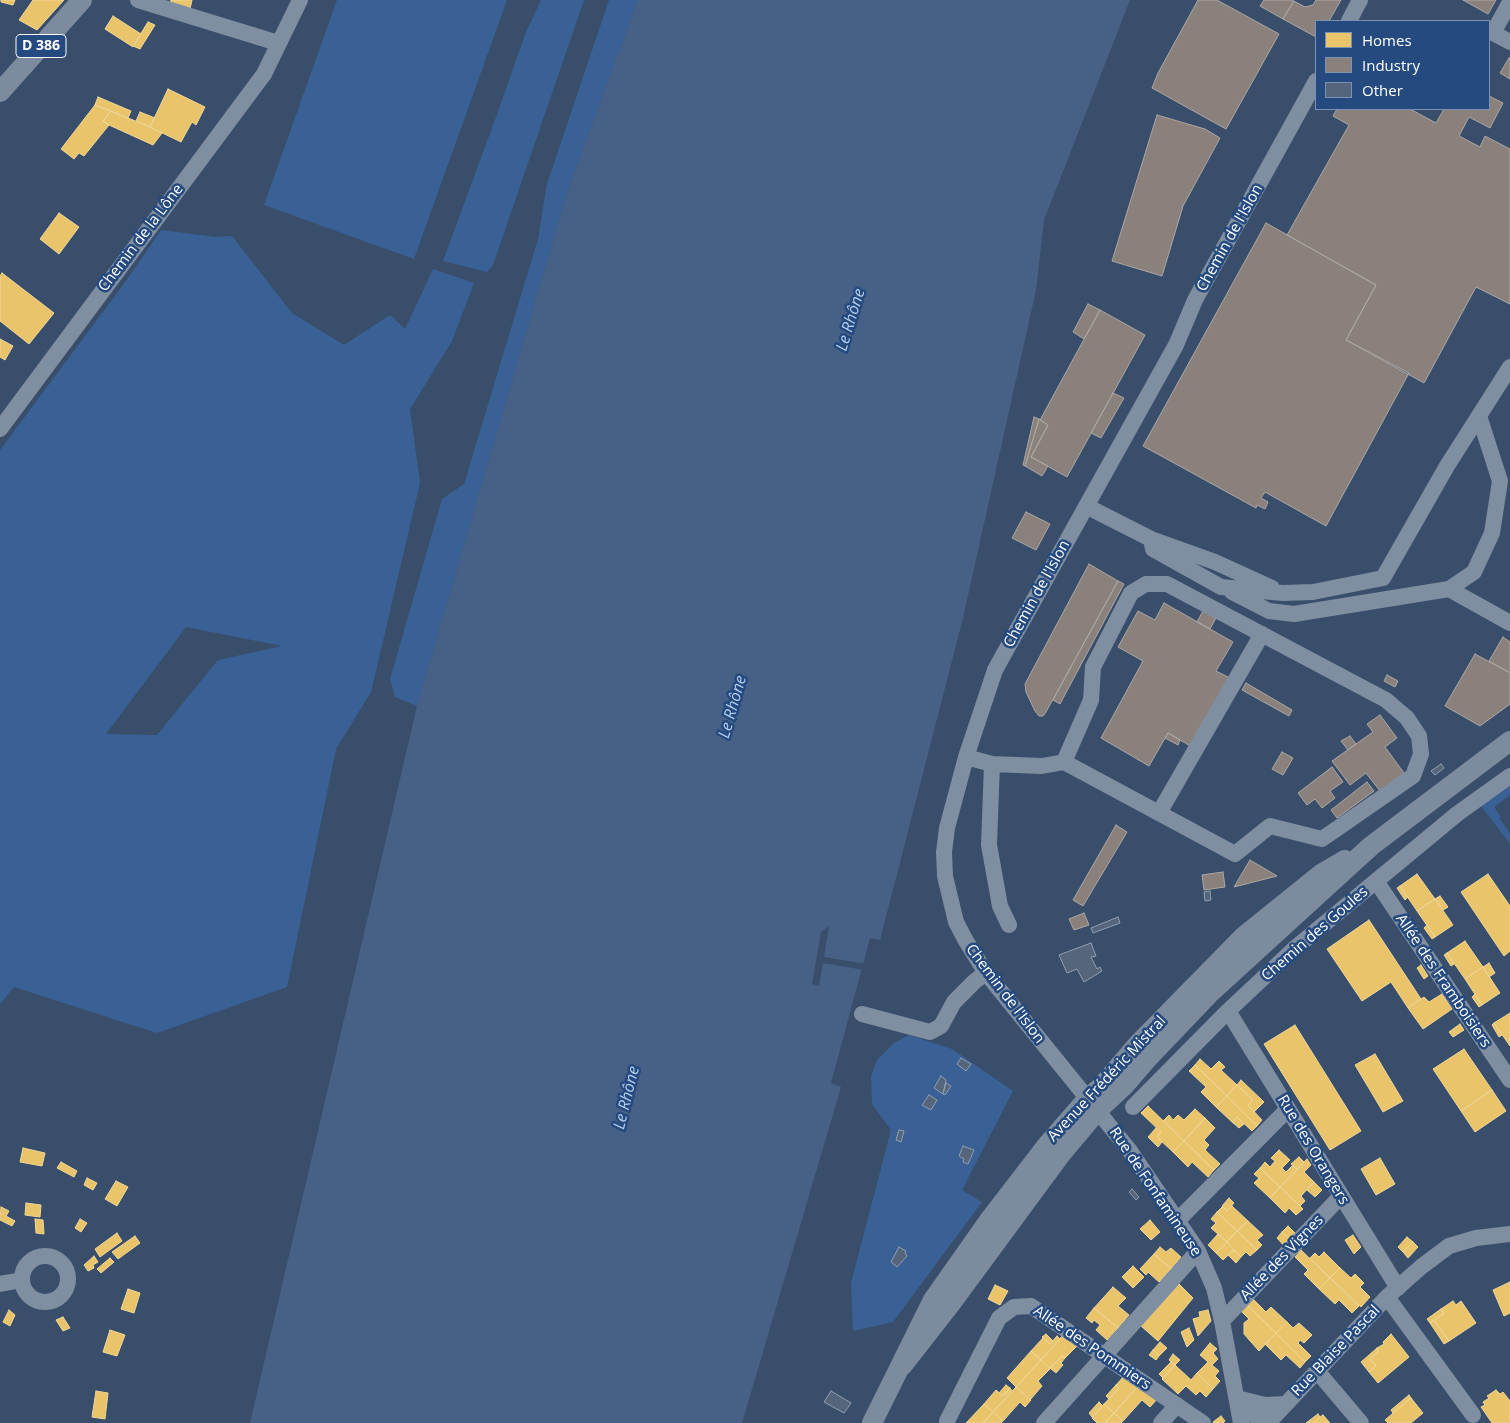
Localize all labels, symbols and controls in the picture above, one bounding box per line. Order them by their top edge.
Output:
legend [1315,20,1490,110]
text: Homes [1362,30,1412,50]
road number: D 386 [16,34,66,58]
text: Industry [1362,55,1420,75]
text: Other [1362,80,1403,100]
street label: Chemin de la Lône [95,181,187,295]
street label: Chemin de l'Islon [1193,181,1267,295]
water label: Le Rhône [832,286,870,354]
street label: Chemin de l'Islon [1000,537,1074,651]
water label: Le Rhône [715,673,751,741]
street label: Chemin des Goules [1258,883,1372,985]
street label: Allée des Framboisiers [1392,911,1494,1051]
street label: Chemin de l'Islon [962,941,1048,1047]
street label: Avenue Frédéric Mistral [1044,1013,1170,1145]
water label: Le Rhône [610,1064,644,1132]
street label: Rue des Orangers [1273,1092,1353,1208]
street label: Rue de Fonfamineuse [1105,1124,1205,1260]
street label: Allée des Vignes [1237,1211,1327,1305]
street label: Allée des Pommiers [1030,1302,1154,1394]
street label: Rue Blaise Pascal [1288,1302,1384,1400]

